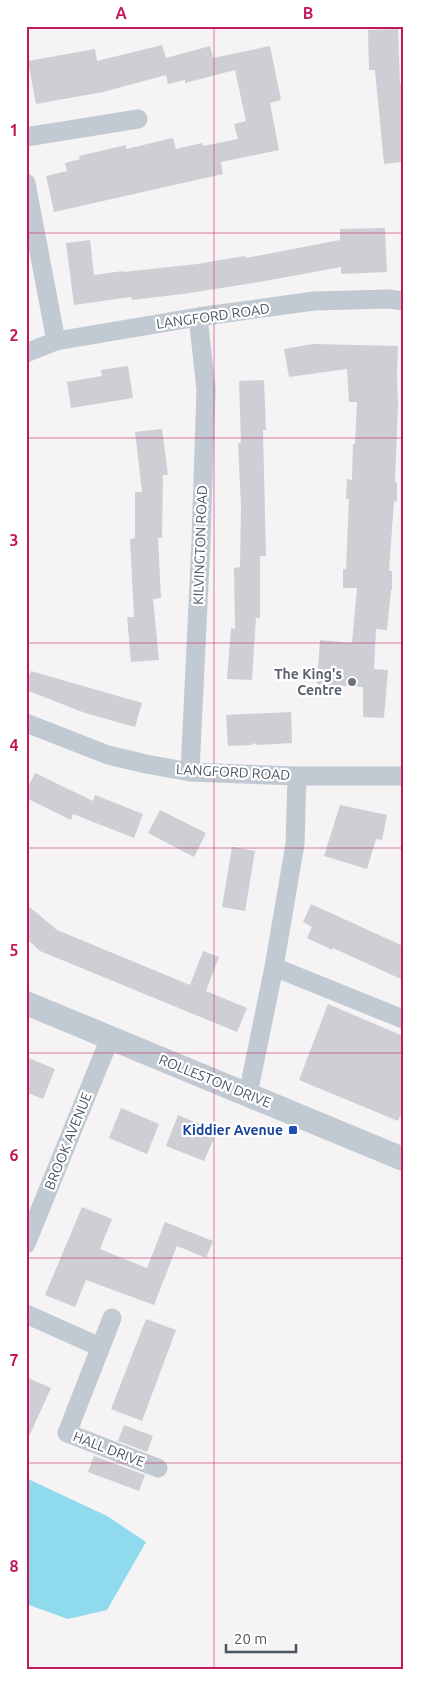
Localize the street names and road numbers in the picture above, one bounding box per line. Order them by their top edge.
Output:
street label: LANGFORD ROAD [155,300,271,332]
street label: KILVINGTON ROAD [190,485,210,605]
street label: LANGFORD ROAD [175,761,291,783]
street label: ROLLESTON DRIVE [157,1051,274,1111]
street label: BROOK AVENUE [41,1090,95,1192]
street label: HALL DRIVE [71,1428,147,1470]

